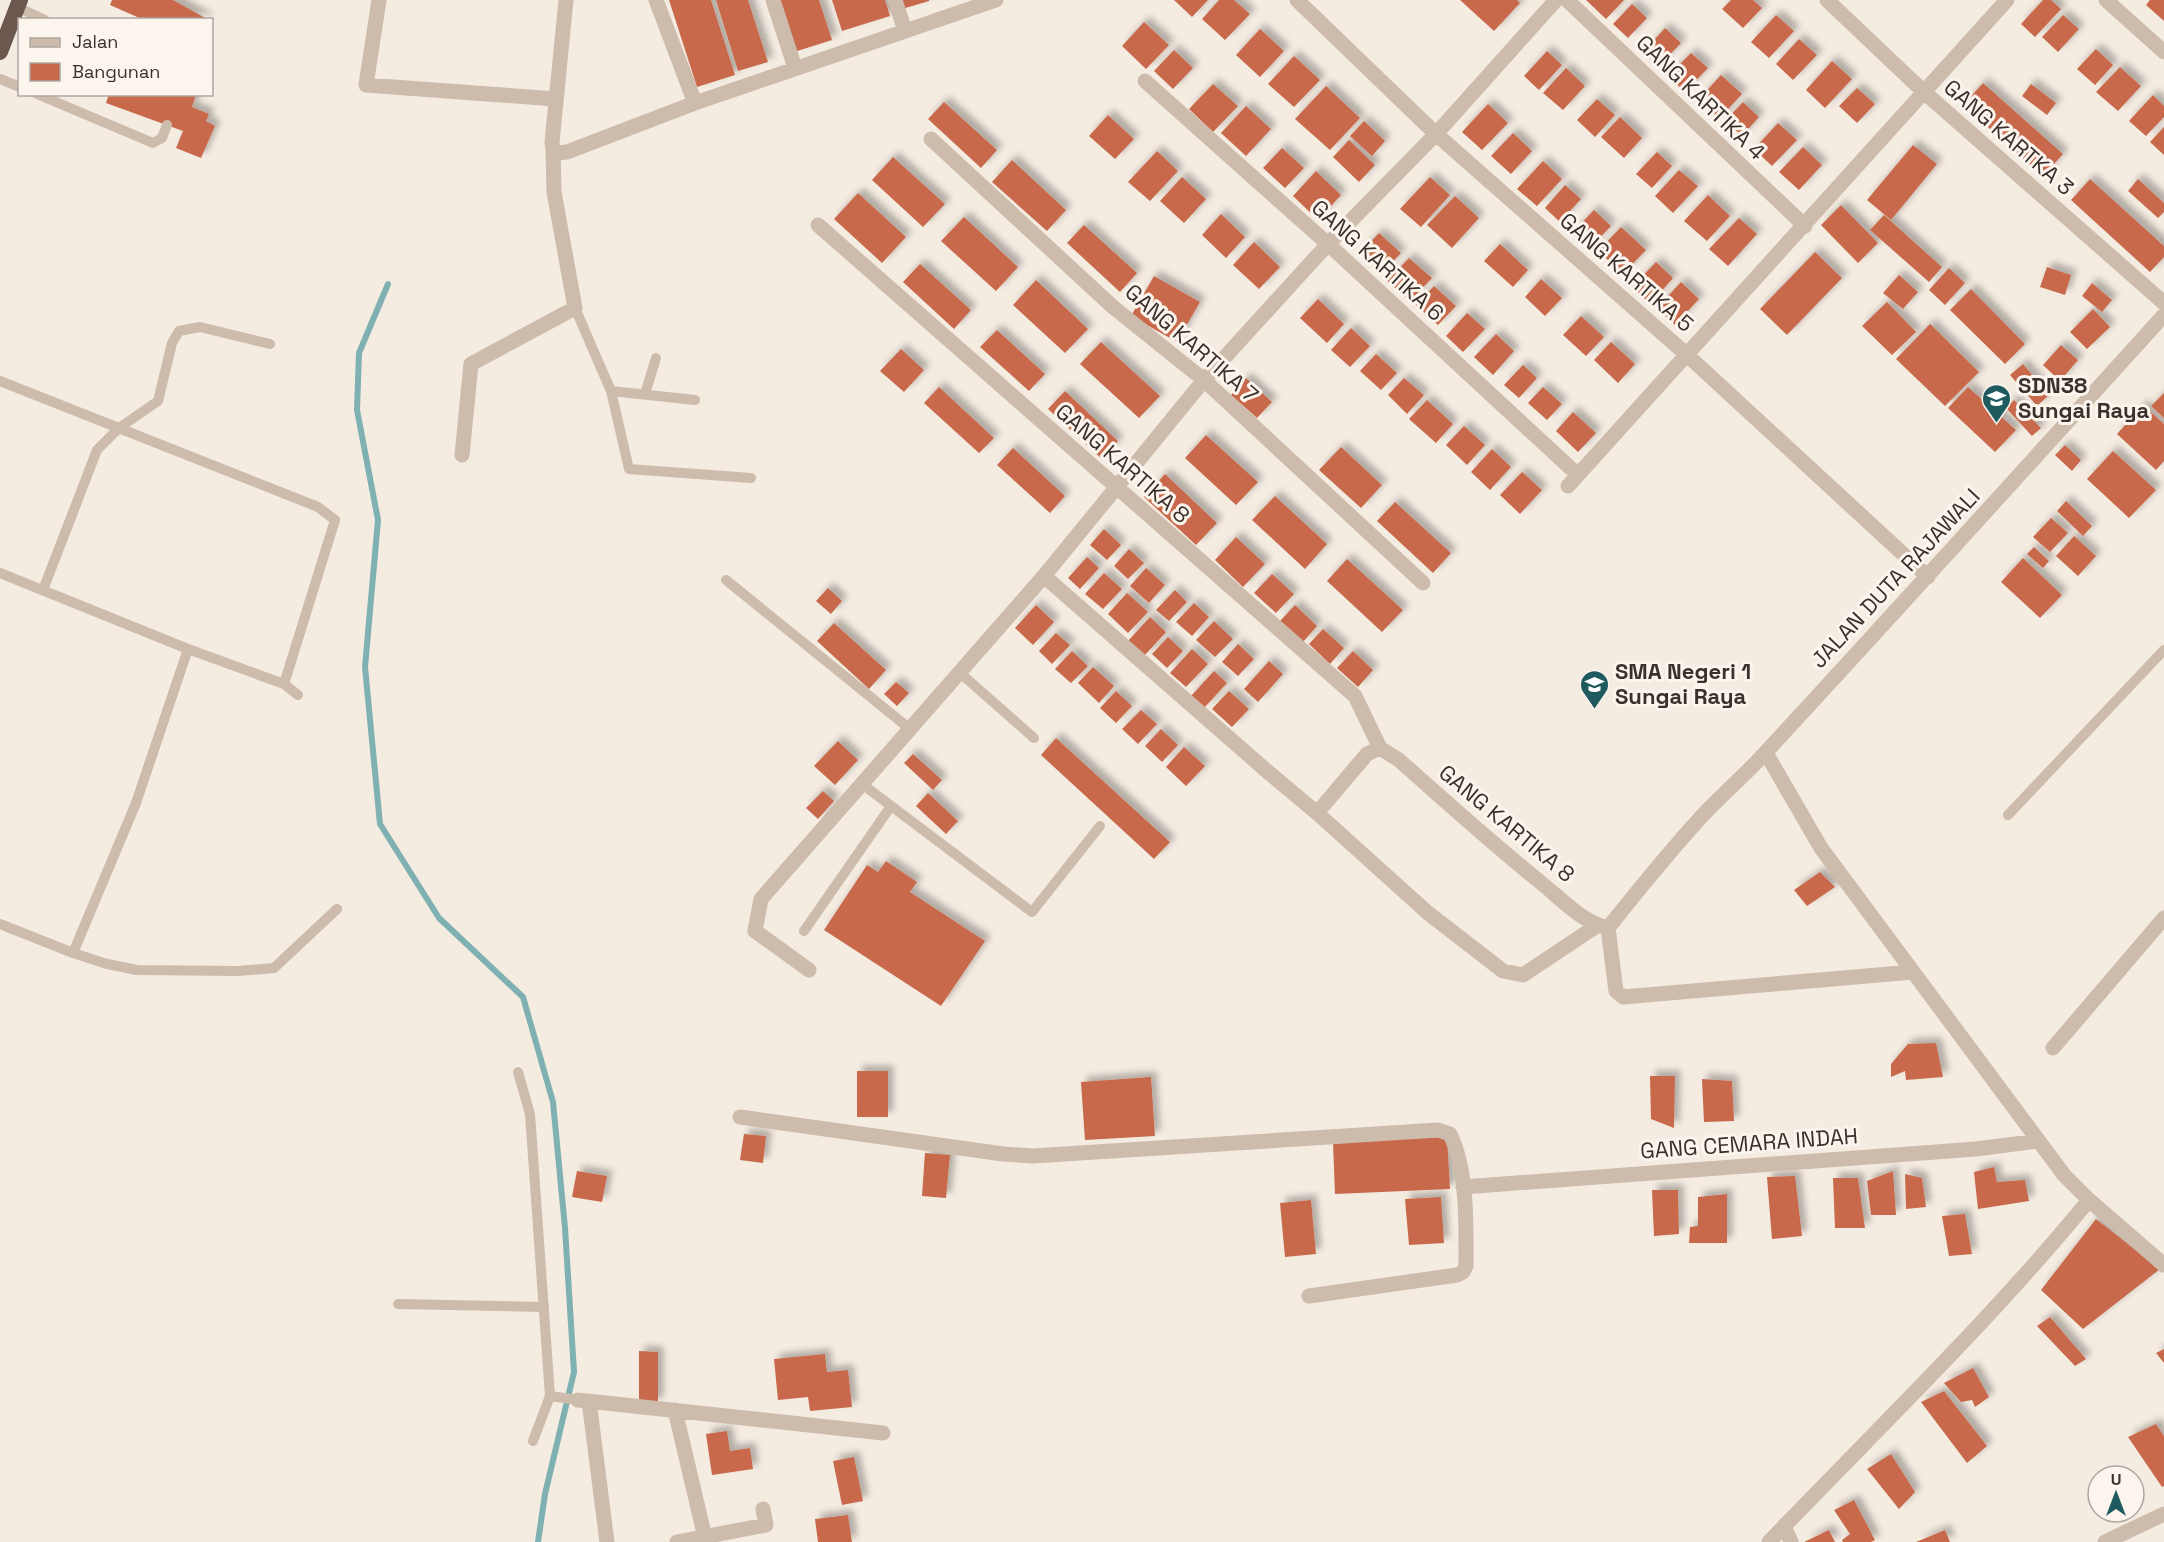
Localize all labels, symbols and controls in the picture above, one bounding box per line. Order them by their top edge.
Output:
legend [18,18,213,96]
street label: GANG KARTIKA 4 [1631,28,1772,166]
text: Jalan [72,30,118,53]
text: Bangunan [72,60,160,83]
street label: GANG KARTKA 3 [1938,73,2080,201]
street label: GANG KARTIKA 6 [1306,193,1450,327]
street label: GANG KARTIKA 5 [1554,206,1700,338]
street label: GANG KARTIKA 7 [1120,278,1264,408]
place label: SDN38 Sungai Raya [2018,371,2149,424]
school or university icon: SDN38 Sungai Raya [1981,382,2013,424]
street label: GANG KARTIKA 8 [1050,397,1196,529]
street label: JALAN DUTA RAJAWALI [1804,482,1986,674]
place label: SMA Negeri 1 Sungai Raya [1615,657,1751,710]
school or university icon: SMA Negeri 1 Sungai Raya [1578,668,1610,710]
street label: GANG KARTIKA 8 [1433,758,1581,888]
street label: GANG CEMARA INDAH [1639,1121,1859,1165]
north arrow [2086,1464,2146,1524]
text: U [2111,1469,2121,1490]

